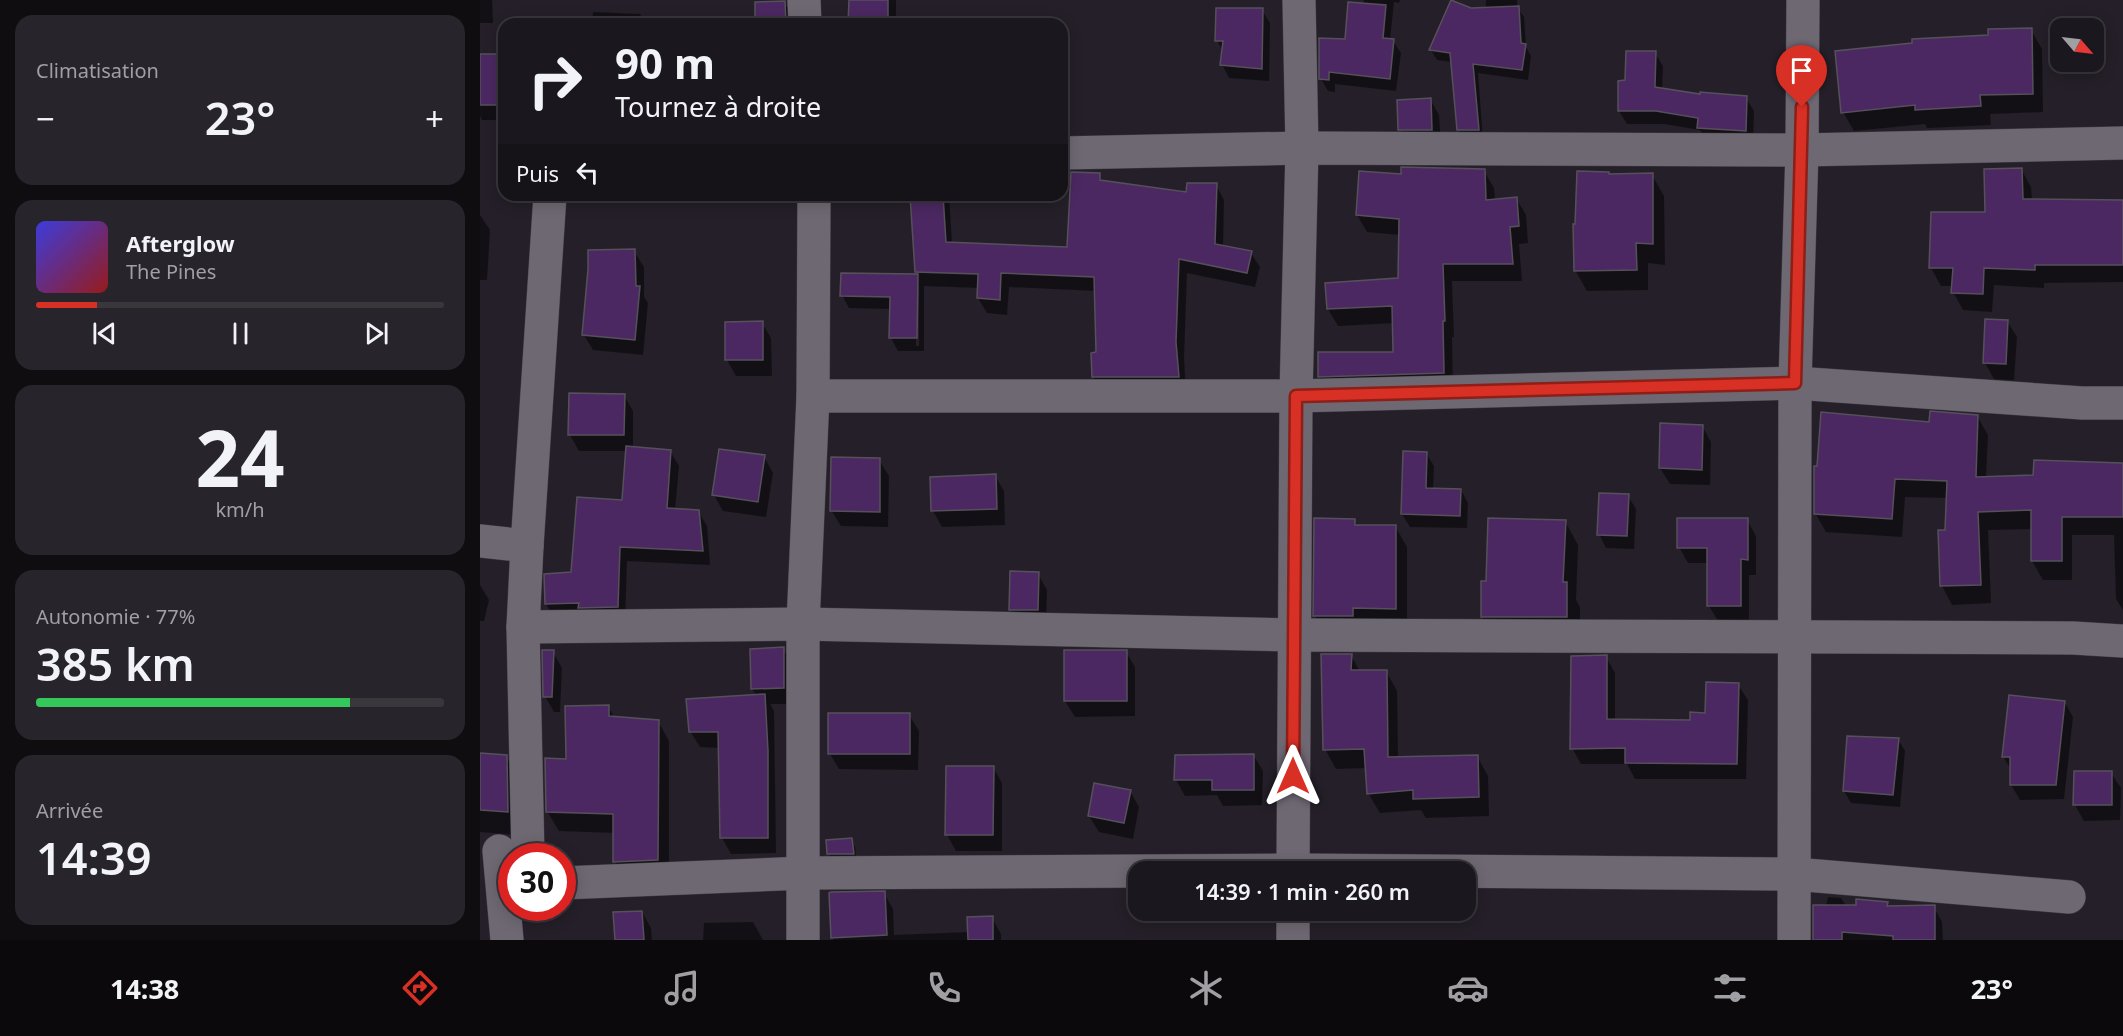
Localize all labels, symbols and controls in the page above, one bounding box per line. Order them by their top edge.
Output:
north arrow [2050,18,2104,72]
map controls [2050,18,2104,72]
text: 90 m [615,34,715,91]
icon: right [516,42,594,120]
pin [1776,45,1827,107]
icon: arrive [1785,54,1818,87]
text: Climatisation [36,57,159,84]
text: 23° [205,87,275,148]
text: Tournez à droite [615,88,821,125]
text: − [36,96,55,141]
text: + [425,96,444,141]
icon: left [571,156,604,189]
text: Puis [516,158,559,188]
text: Afterglow [126,228,235,258]
text: The Pines [126,258,216,285]
icon: previous [88,317,121,350]
icon: pause [224,317,257,350]
icon: next [360,317,393,350]
text: 24 [195,404,285,510]
text: km/h [215,496,265,523]
text: Autonomie · 77% [36,603,195,630]
text: 385 km [36,633,195,694]
position arrow [1261,744,1325,808]
text: Arrivée [36,797,103,824]
text: 14:39 [36,827,151,888]
speed limit sign: 30 [498,843,576,921]
text: 14:39 · 1 min · 260 m [1194,876,1410,906]
icon: directions [399,967,441,1009]
icon: music [661,967,703,1009]
icon: phone [923,967,965,1009]
icon: climate [1185,967,1227,1009]
icon: car [1447,967,1489,1009]
icon: filters [1709,967,1751,1009]
text: 14:38 [110,970,179,1007]
text: 23° [1971,970,2013,1007]

